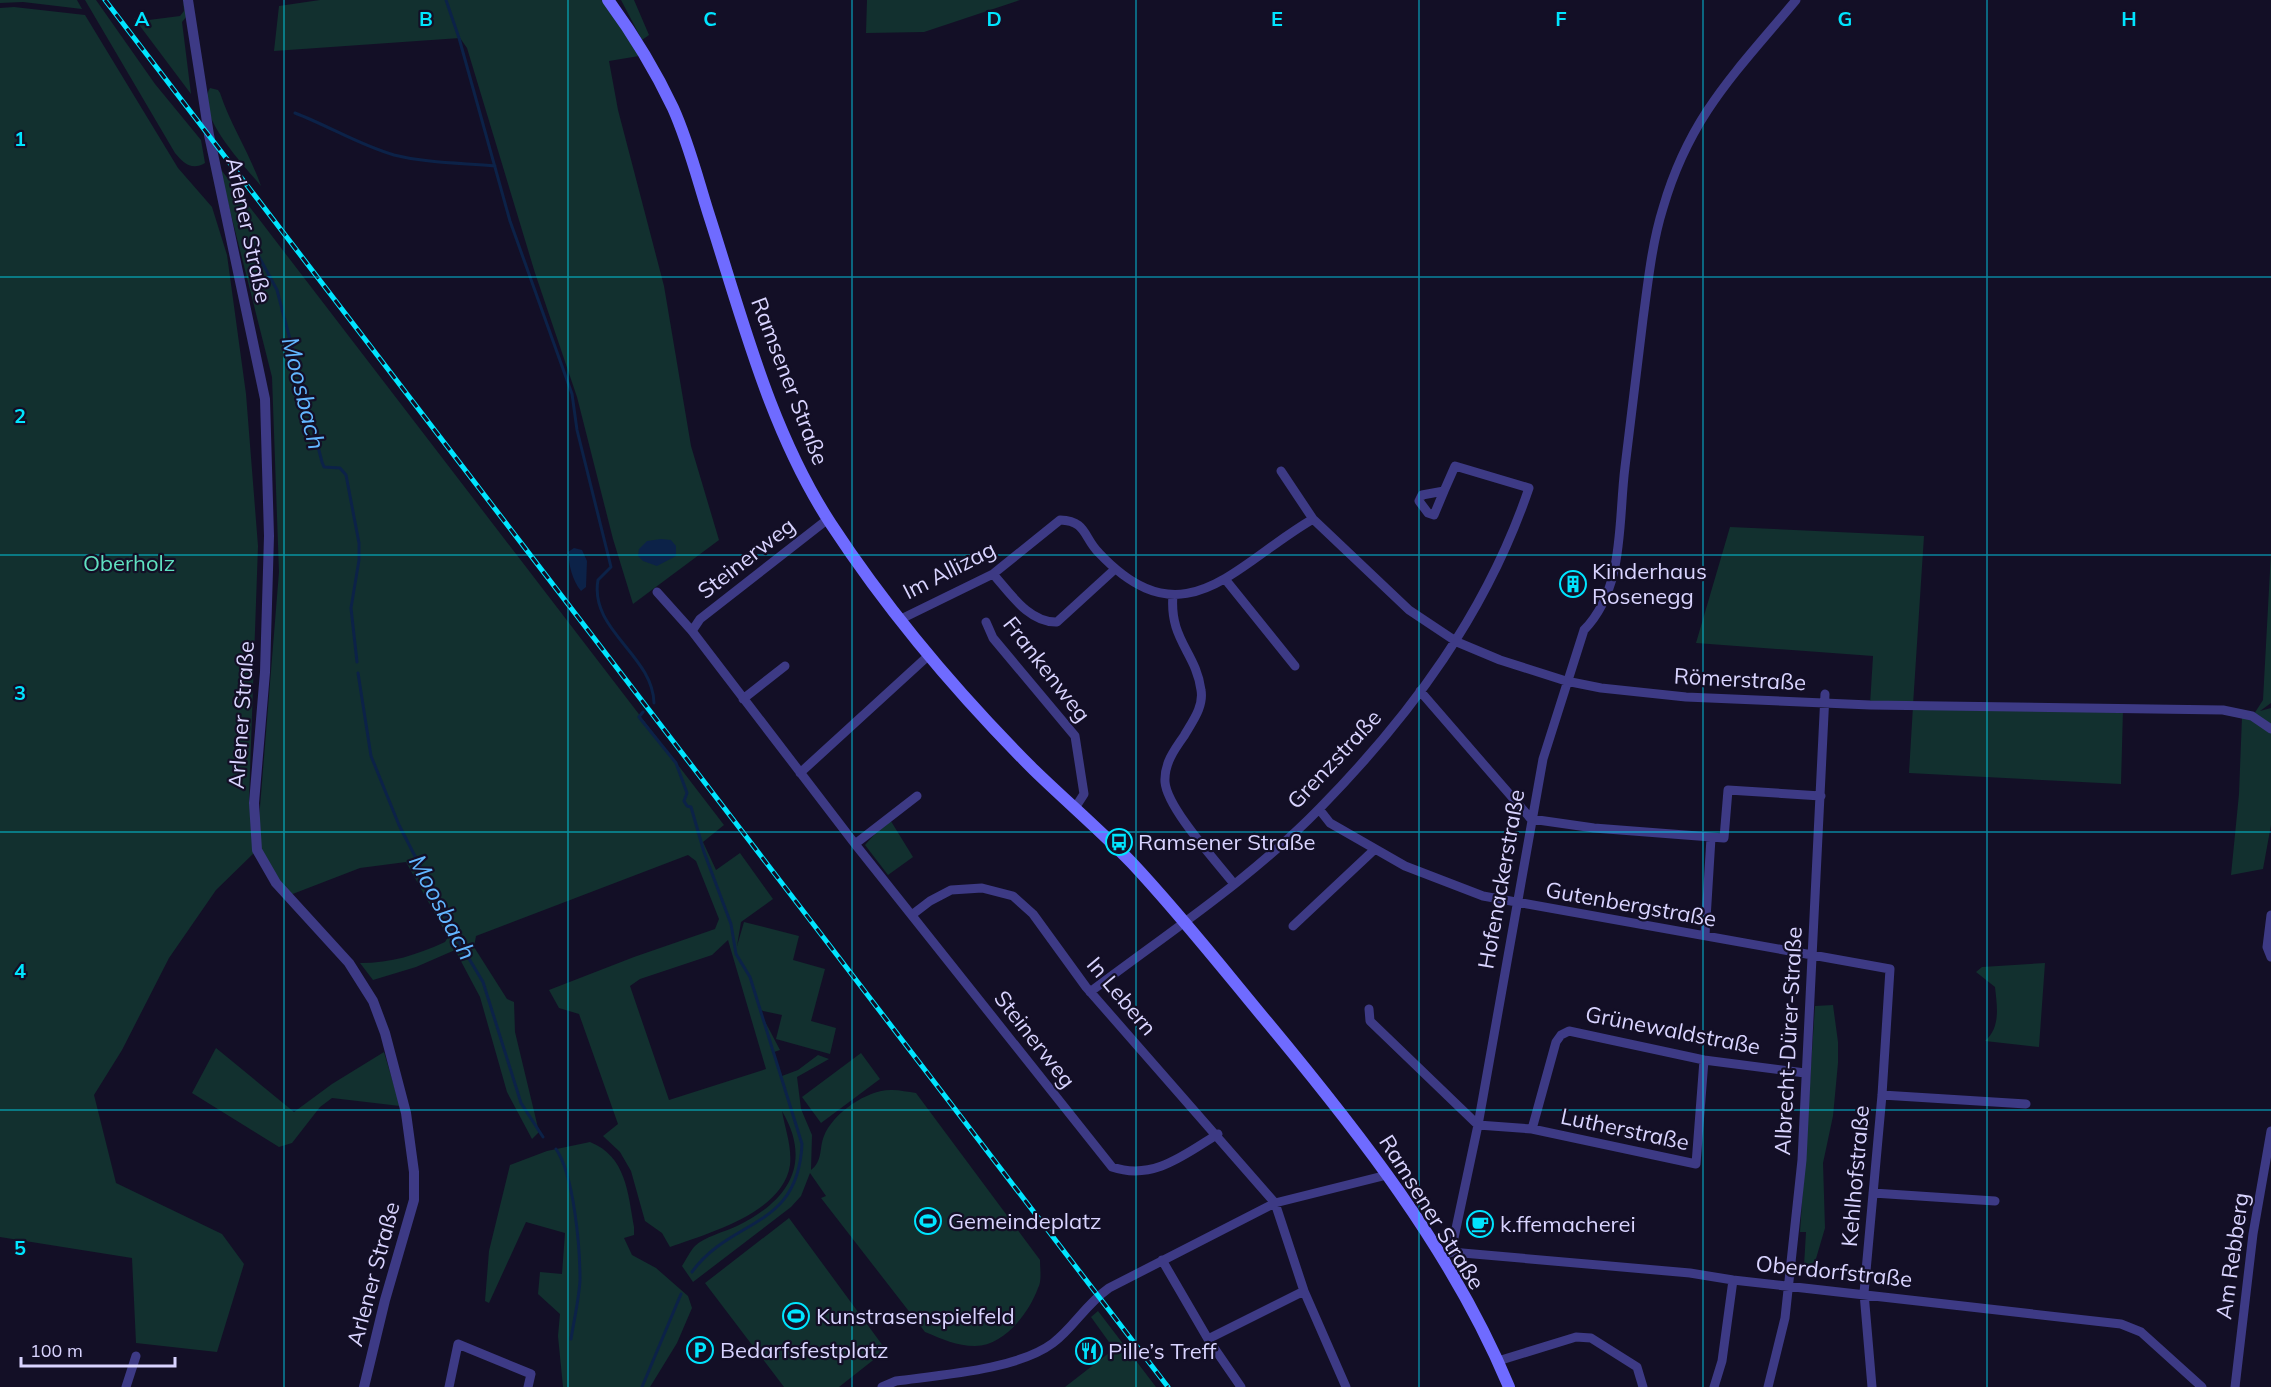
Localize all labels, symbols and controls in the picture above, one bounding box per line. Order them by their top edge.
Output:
text: A [135,6,150,31]
text: B [419,6,433,31]
text: C [703,6,717,31]
text: D [986,6,1002,31]
text: E [1271,6,1283,31]
text: F [1555,6,1567,31]
text: G [1838,6,1852,31]
text: H [2121,6,2137,31]
text: 1 [14,126,26,151]
street label: Arlener Straße [220,155,278,305]
street label: Ramsener Straße [745,293,835,469]
water label: Moosbach [276,334,332,452]
text: 2 [14,403,26,428]
street label: Steinerweg [692,511,800,605]
street label: Im Allizag [898,535,1000,605]
park label: Oberholz [83,549,175,577]
place label: Kinderhaus Rosenegg [1592,557,1707,610]
building icon: Kinderhaus Rosenegg [1558,569,1588,599]
street label: Frankenweg [997,611,1097,727]
street label: Arlener Straße [222,640,260,790]
street label: Römerstraße [1673,662,1807,696]
text: 3 [14,680,26,705]
street label: Grenzstraße [1281,704,1387,814]
street label: Hofenackerstraße [1471,787,1531,971]
bus stop icon: Ramsener Straße [1104,827,1134,857]
place label: Ramsener Straße [1138,828,1316,856]
water label: Moosbach [403,849,483,965]
street label: Gutenbergstraße [1543,875,1719,933]
street label: Albrecht-Dürer-Straße [1768,926,1808,1156]
street label: In Lebern [1081,951,1163,1041]
text: 4 [14,958,26,983]
street label: Steinerweg [988,985,1082,1093]
street label: Grünewaldstraße [1583,999,1763,1061]
street label: Lutherstraße [1558,1102,1692,1156]
street label: Kehlhofstraße [1835,1104,1875,1248]
street label: Ramsener Straße [1373,1129,1491,1295]
street label: Am Rebberg [2209,1191,2255,1321]
street label: Arlener Straße [340,1199,406,1349]
sports icon: Gemeindeplatz [913,1206,943,1236]
place label: Gemeindeplatz [948,1207,1101,1235]
cafe icon: k.ffemacherei [1465,1209,1495,1239]
place label: k.ffemacherei [1500,1210,1636,1238]
text: 5 [14,1235,26,1260]
street label: Oberdorfstraße [1754,1249,1914,1293]
sports icon: Kunstrasenspielfeld [781,1301,811,1331]
place label: Kunstrasenspielfeld [816,1302,1015,1330]
scale bar [21,1330,176,1368]
parking icon: Bedarfsfestplatz [685,1335,715,1365]
place label: Bedarfsfestplatz [720,1336,889,1364]
restaurant icon: Pille’s Treff [1074,1336,1104,1366]
place label: Pille’s Treff [1108,1337,1217,1365]
text: 100 m [30,1339,83,1362]

